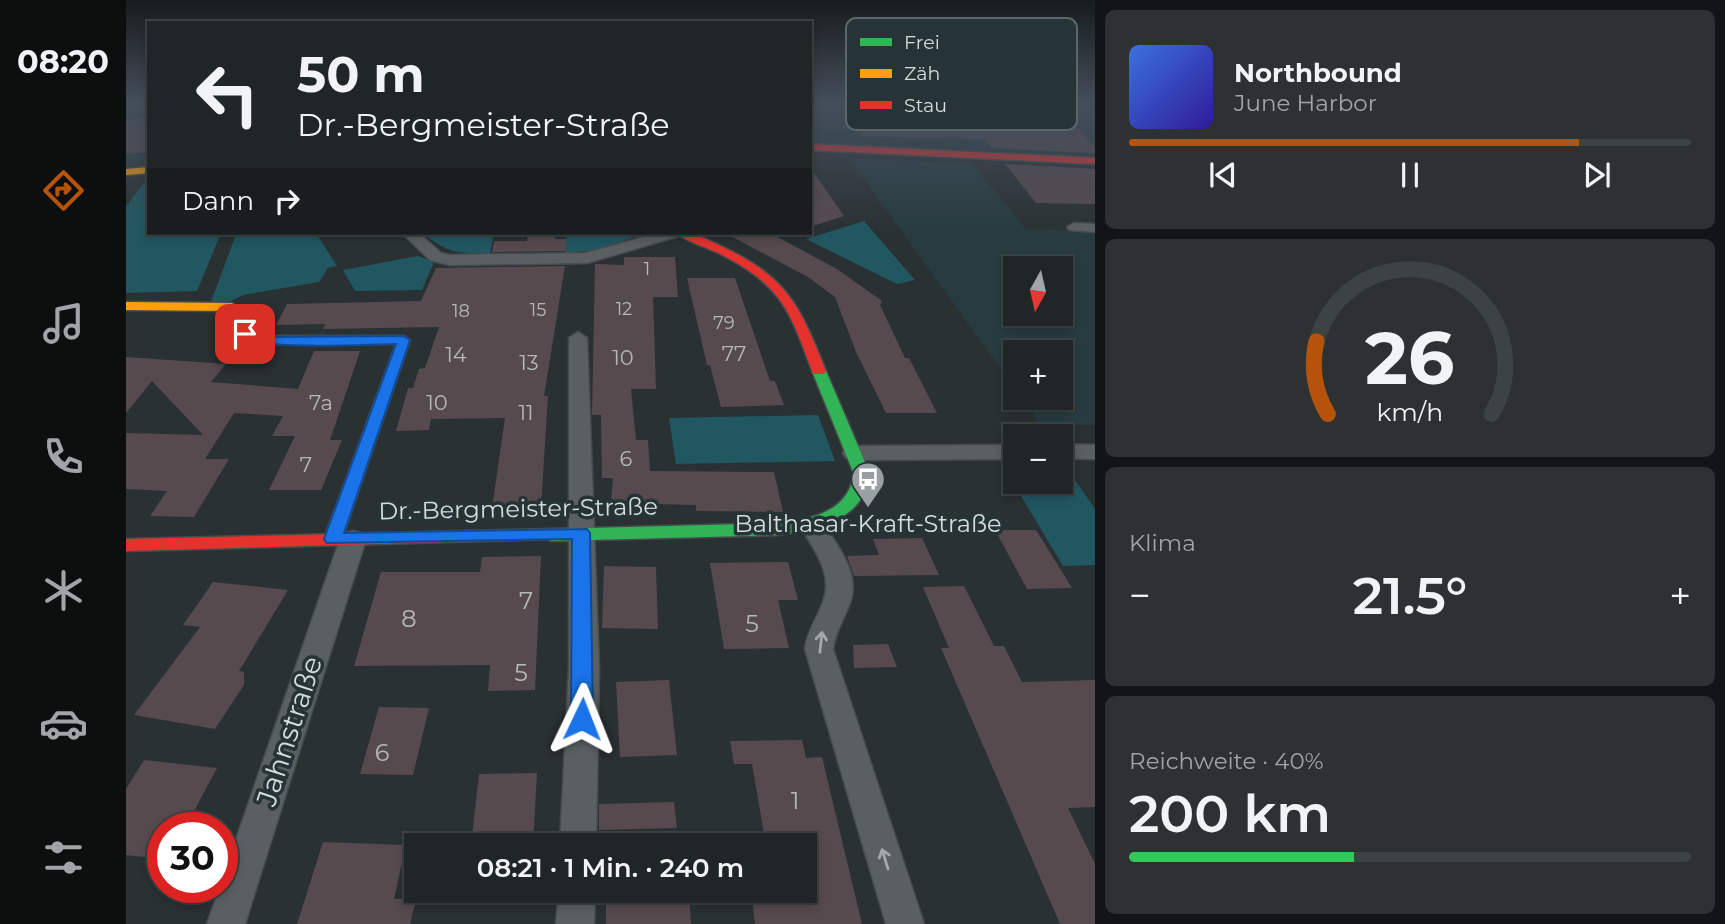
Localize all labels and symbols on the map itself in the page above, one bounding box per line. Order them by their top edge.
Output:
legend [846,18,1077,130]
text: Frei [904,31,940,54]
text: Zäh [904,62,940,85]
text: Stau [904,94,947,117]
north arrow [1003,256,1073,326]
house number: 1 [644,258,650,280]
house number: 12 [616,298,632,320]
house number: 15 [530,299,546,321]
house number: 18 [452,300,470,322]
pin [215,304,275,364]
house number: 79 [713,312,735,334]
house number: 77 [722,341,746,366]
house number: 14 [445,342,467,367]
house number: 10 [612,345,634,370]
house number: 13 [519,350,539,375]
house number: 7a [309,390,333,415]
house number: 10 [426,390,448,415]
house number: 11 [518,400,534,425]
house number: 6 [620,446,633,471]
house number: 7 [300,452,312,477]
bus stop icon: Balthasar-Kraft-Straße [849,460,887,509]
street label: Dr.-Bergmeister-Straße [378,492,658,525]
place label: Balthasar-Kraft-Straße [735,509,1001,538]
house number: 7 [519,586,533,615]
house number: 8 [401,604,417,633]
house number: 5 [745,609,759,638]
one-way arrow [815,631,828,653]
street label: Jahnstraße [248,652,329,811]
house number: 5 [514,658,528,687]
position arrow [545,682,619,756]
house number: 6 [375,738,389,767]
house number: 1 [791,786,799,815]
speed limit sign: 30 [147,812,238,903]
one-way arrow [877,848,890,870]

